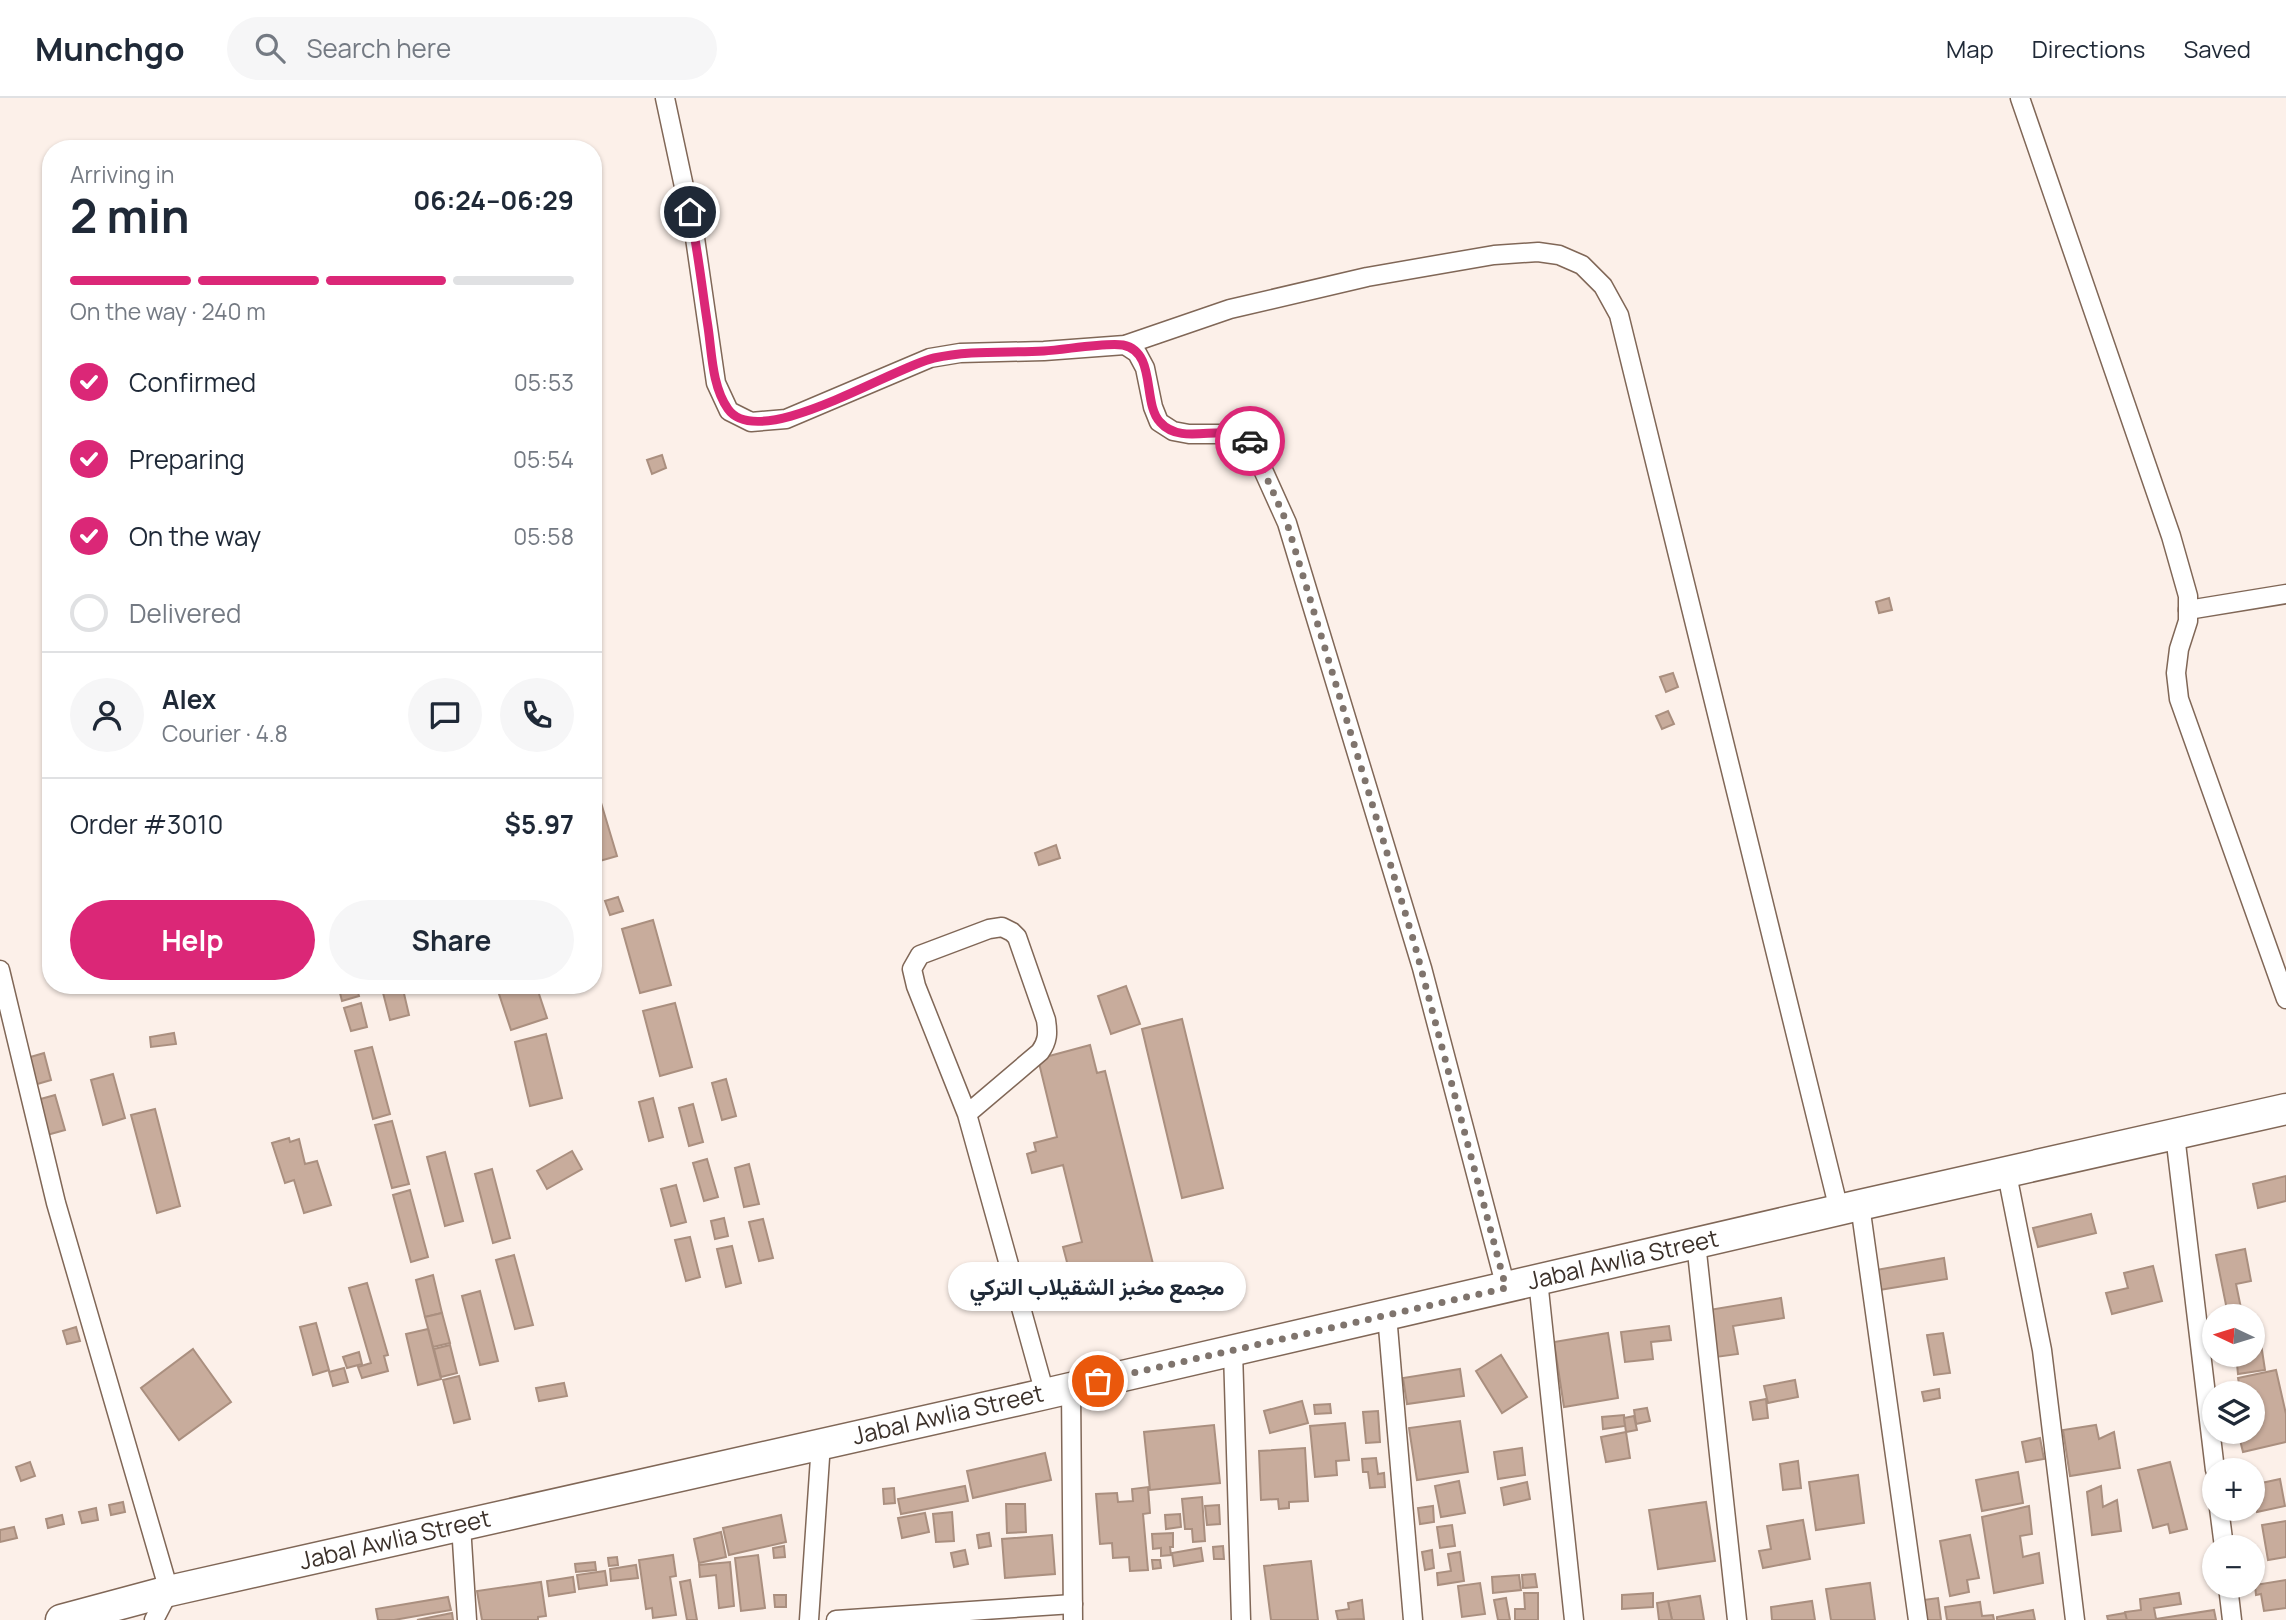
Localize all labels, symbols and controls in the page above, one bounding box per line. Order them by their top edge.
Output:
search box [227,17,717,80]
text: Munchgo [35,26,185,71]
icon: search [251,29,289,67]
text: Search here [307,30,451,66]
text: Map [1946,32,1994,65]
text: Directions [2032,32,2145,65]
text: Saved [2183,32,2251,65]
text: Arriving in [70,158,175,190]
text: 06:24–06:29 [413,182,574,218]
pin [660,182,720,242]
text: 2 min [70,184,190,247]
icon: home [671,193,709,231]
text: On the way · 240 m [70,295,266,327]
icon: check [70,363,108,401]
text: Confirmed [129,364,256,400]
text: 05:53 [514,366,574,398]
courier [1215,406,1285,476]
icon: car [1231,422,1269,460]
icon: check [70,440,108,478]
text: Preparing [129,441,245,477]
text: 05:54 [513,443,574,475]
icon: check [70,517,108,555]
text: On the way [129,518,261,554]
text: 05:58 [513,520,574,552]
text: Delivered [129,595,241,631]
button: person [70,678,144,752]
button: chat [408,678,482,752]
button: phone [500,678,574,752]
text: Alex [162,681,216,717]
text: Courier · 4.8 [162,717,288,749]
text: Order #3010 [70,806,223,842]
text: $5.97 [505,806,574,842]
button: Help [70,900,315,980]
button: Share [329,900,574,980]
street label: Jabal Awlia Street [1524,1221,1721,1297]
callout: مجمع مخبز الشقيلاب التركي [949,1262,1247,1311]
text: مجمع مخبز الشقيلاب التركي [970,1270,1224,1302]
north arrow [2202,1304,2264,1367]
map controls [2202,1304,2265,1598]
pin [1068,1351,1128,1411]
icon: bag [1079,1362,1117,1400]
street label: Jabal Awlia Street [849,1376,1046,1452]
button: layers [2202,1381,2265,1444]
button: + [2202,1458,2265,1521]
street label: Jabal Awlia Street [296,1501,493,1577]
button: − [2202,1535,2265,1598]

